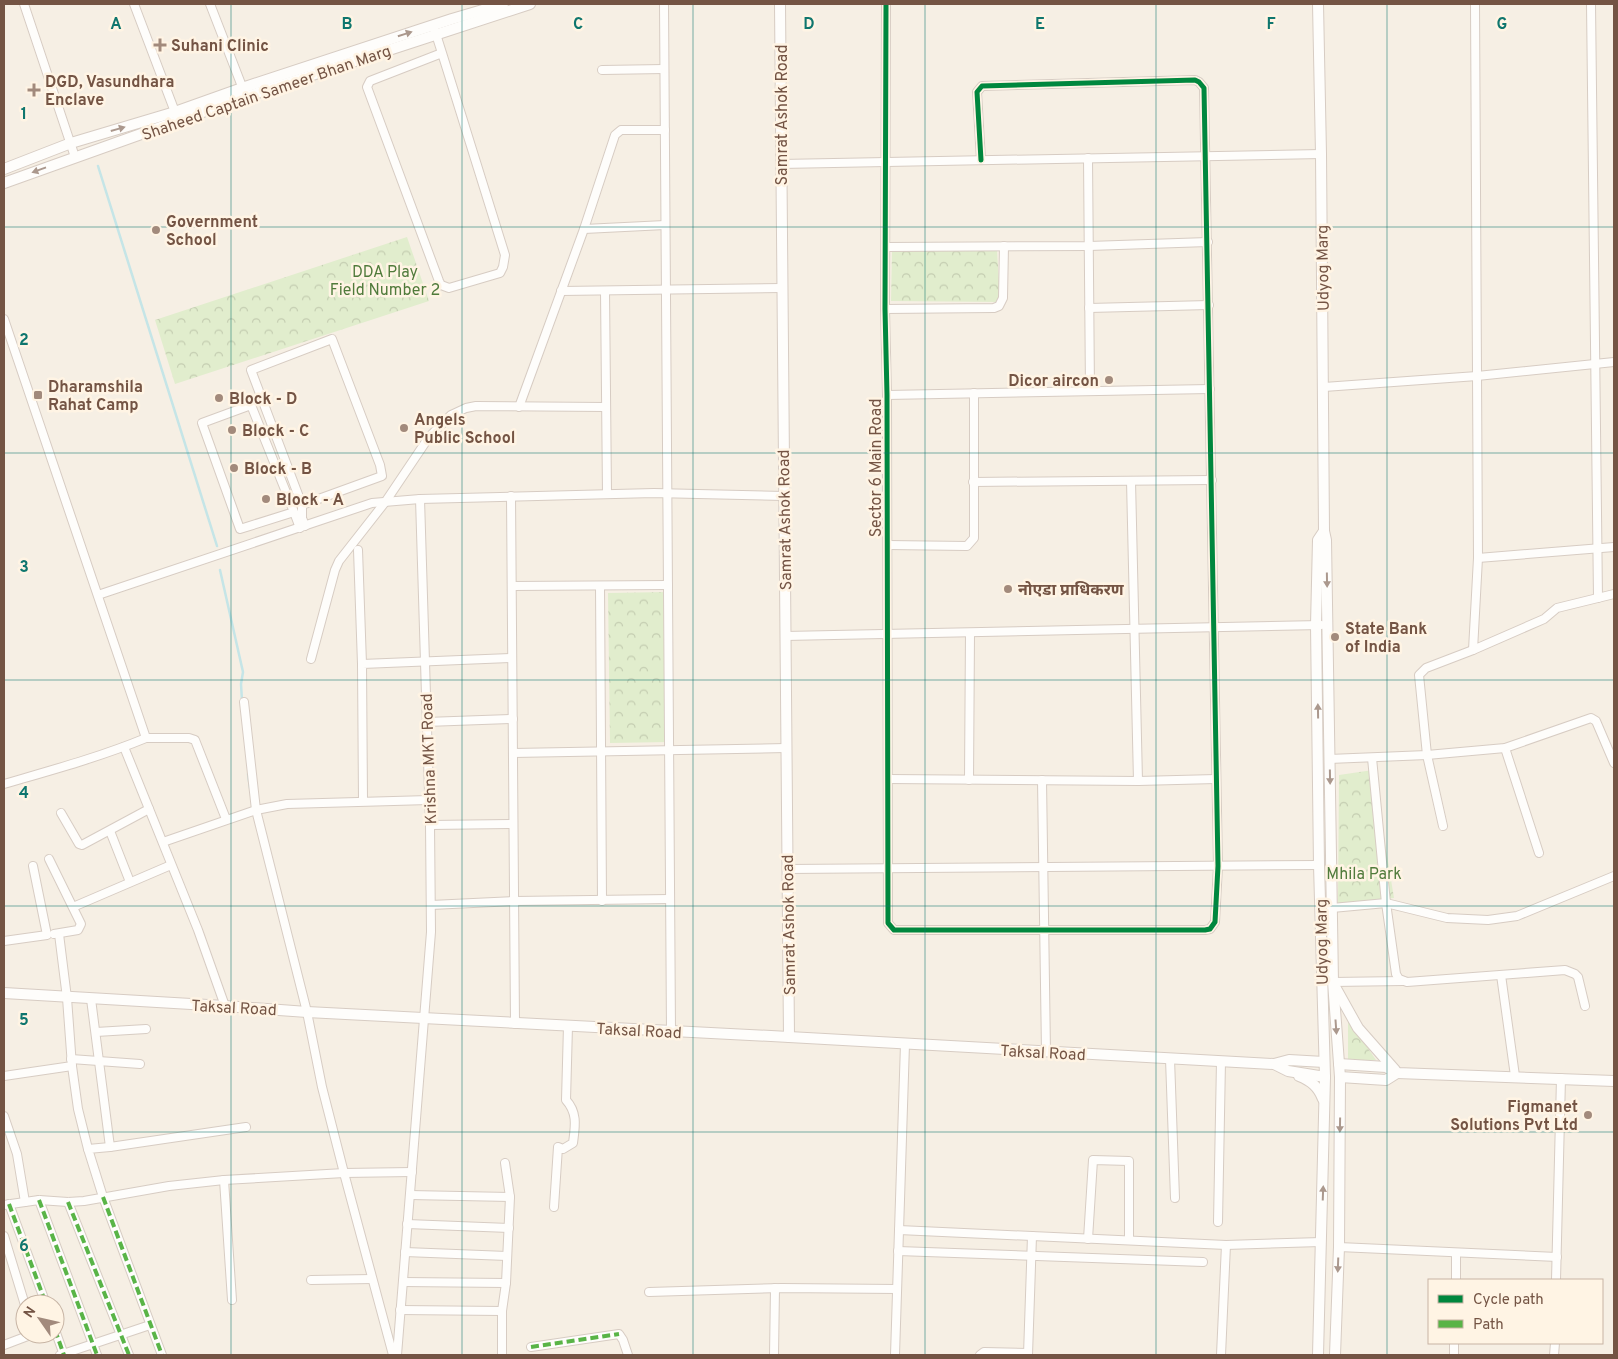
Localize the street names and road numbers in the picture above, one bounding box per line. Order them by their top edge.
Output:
street label: Shaheed Captain Sameer Bhan Marg [139,42,394,146]
street label: Samrat Ashok Road [773,45,793,185]
street label: Udyog Marg [1313,225,1335,311]
street label: Sector 6 Main Road [867,399,887,537]
street label: Samrat Ashok Road [775,449,797,591]
street label: Krishna MKT Road [418,693,442,825]
street label: Samrat Ashok Road [779,854,801,996]
street label: Udyog Marg [1312,899,1334,985]
street label: Taksal Road [191,997,277,1021]
street label: Taksal Road [596,1020,682,1044]
street label: Taksal Road [1000,1042,1086,1066]

